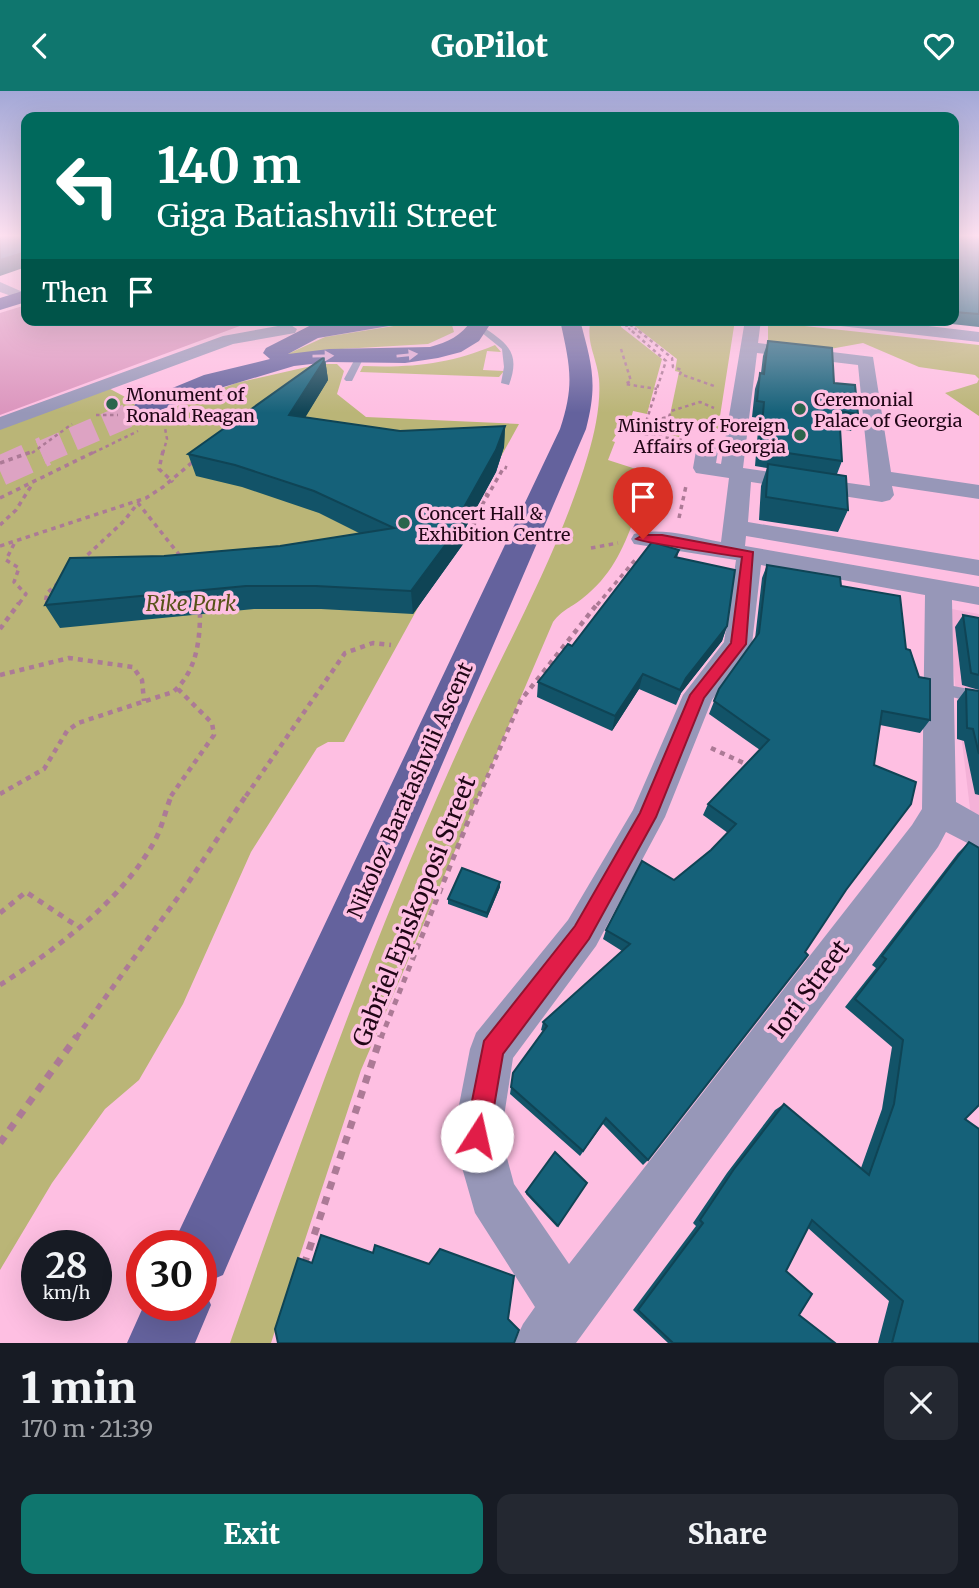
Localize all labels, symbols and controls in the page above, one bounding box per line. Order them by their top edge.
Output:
text: GoPilot [431,26,548,66]
icon: back [21,27,59,65]
icon: heart [920,27,958,65]
text: 140 m [157,135,301,196]
icon: left [42,140,133,231]
text: Giga Batiashvili Street [157,196,497,236]
icon: arrive [122,273,160,311]
text: Then [42,276,108,309]
one-way arrow [397,349,419,360]
one-way arrow [312,351,334,362]
place label: Monument of Ronald Reagan [126,383,255,427]
place label: Ceremonial Palace of Georgia [814,388,963,432]
marker: Monument of Ronald Reagan [104,396,120,412]
marker: Ceremonial Palace of Georgia [792,401,808,417]
place label: Ministry of Foreign Affairs of Georgia [618,414,786,458]
marker: Ministry of Foreign Affairs of Georgia [792,427,808,443]
pin [613,467,673,539]
icon: arrive [624,478,662,516]
place label: Concert Hall & Exhibition Centre [418,502,570,546]
marker: Concert Hall & Exhibition Centre [396,515,412,531]
park label: Rike Park [146,590,237,617]
street label: Nikoloz Baratashvili Ascent [341,658,479,922]
street label: Gabriel Episkoposi Street [345,771,483,1051]
street label: Iori Street [762,933,856,1044]
position arrow [440,1099,514,1173]
speed limit sign: 30 [126,1230,217,1321]
text: 28 [45,1244,88,1288]
text: km/h [43,1281,90,1304]
text: 1 min [21,1362,136,1414]
button: close [884,1366,958,1440]
text: 170 m · 21:39 [21,1414,153,1443]
button: Exit [21,1494,483,1574]
button: Share [497,1494,958,1574]

